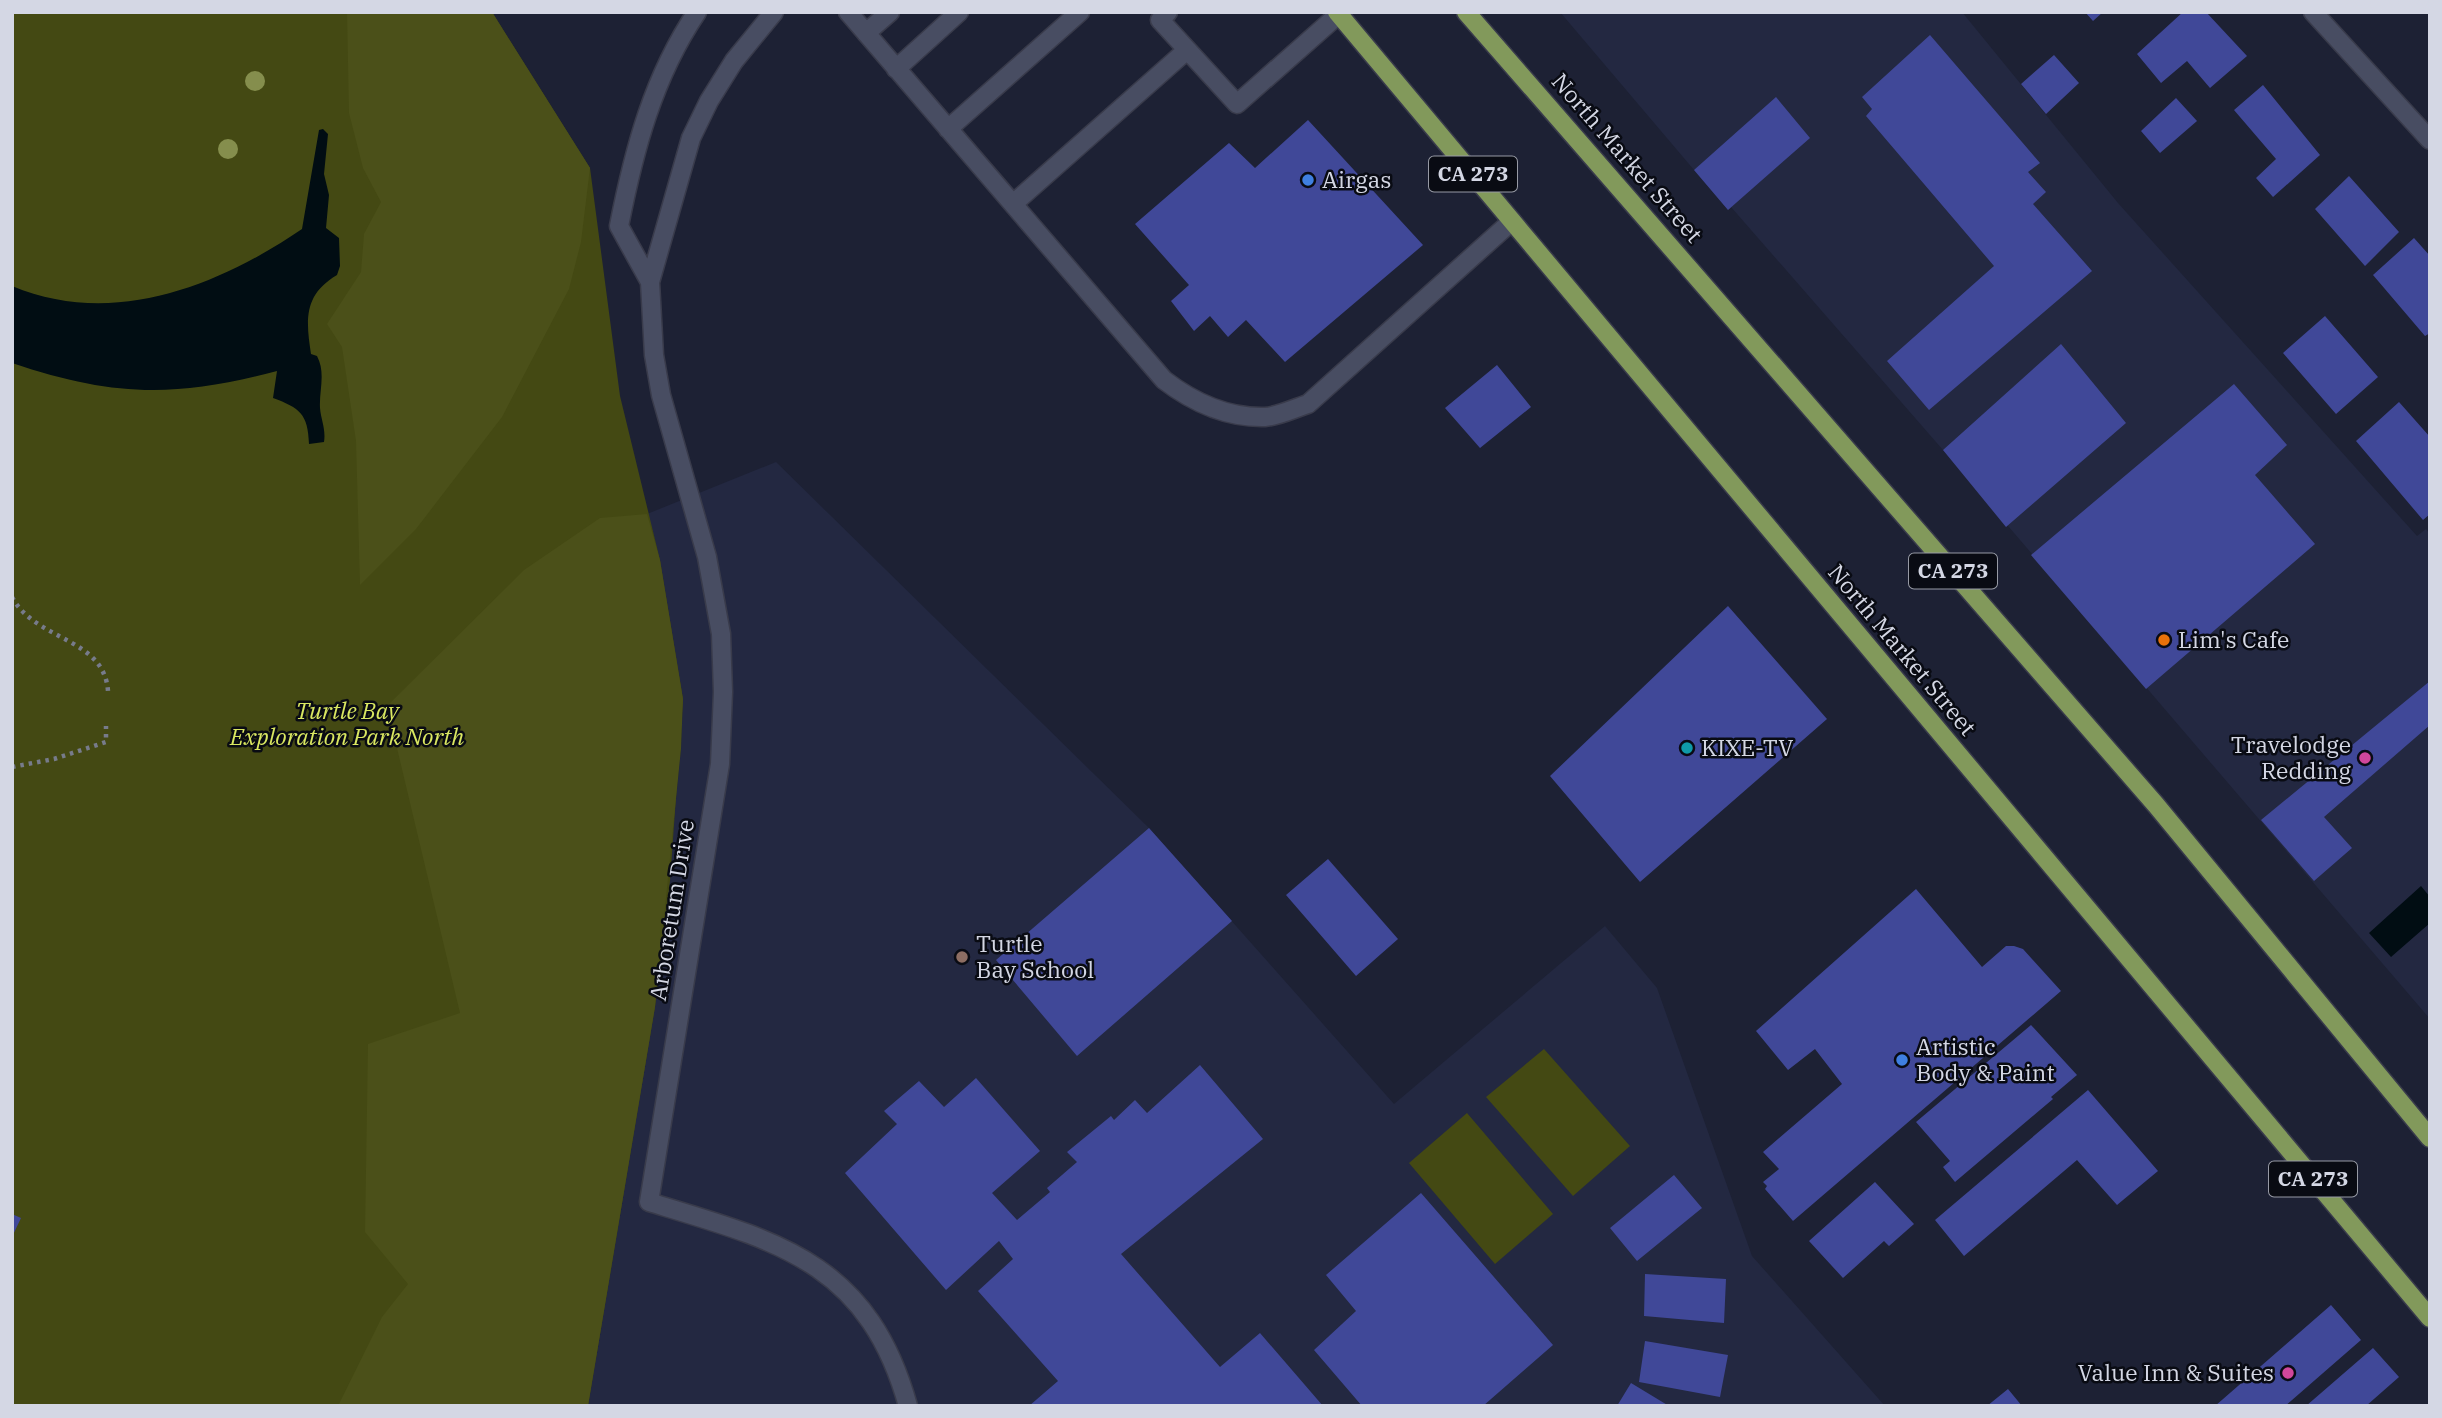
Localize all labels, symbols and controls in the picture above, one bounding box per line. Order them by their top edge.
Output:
street label: North Market Street [1546,66,1710,248]
road number: CA 273 [1429,156,1517,192]
place label: Airgas [1322,164,1391,194]
marker: Airgas [1300,172,1316,188]
road number: CA 273 [1909,554,1997,588]
street label: North Market Street [1822,557,1983,741]
place label: Lim's Cafe [2178,624,2289,654]
marker: Lim's Cafe [2156,632,2172,648]
park label: Turtle Bay Exploration Park North [229,695,464,751]
place label: Travelodge Redding [2231,729,2351,785]
place label: KIXE-TV [1701,732,1794,762]
marker: KIXE-TV [1679,740,1695,756]
marker: Travelodge Redding [2357,750,2373,766]
street label: Arboretum Drive [642,817,700,1003]
place label: Turtle Bay School [976,928,1094,984]
marker: Turtle Bay School [954,949,970,965]
place label: Artistic Body & Paint [1916,1031,2055,1087]
marker: Artistic Body & Paint [1894,1052,1910,1068]
road number: CA 273 [2269,1162,2357,1196]
place label: Value Inn & Suites [2078,1357,2274,1387]
marker: Value Inn & Suites [2280,1365,2296,1381]

